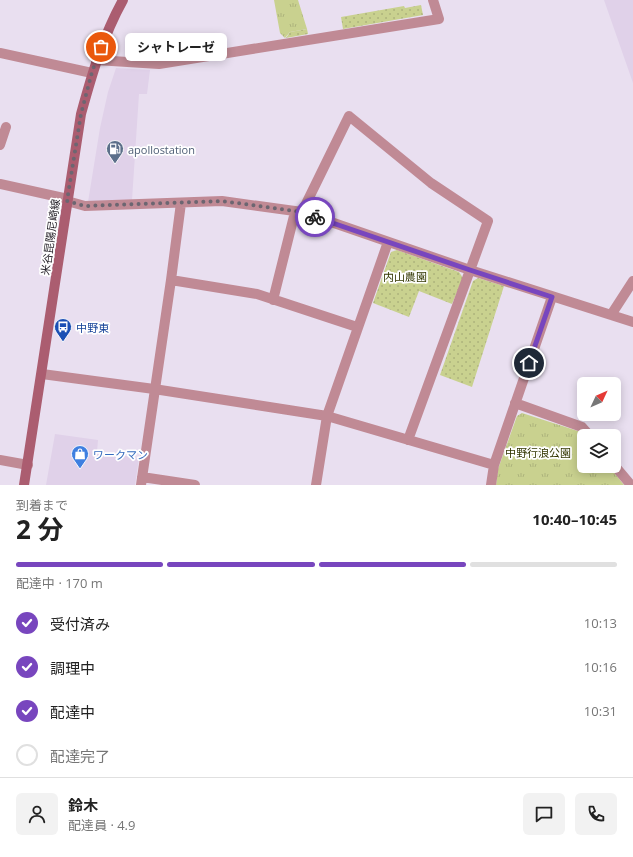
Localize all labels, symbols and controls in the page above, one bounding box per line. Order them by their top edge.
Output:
pin [84,30,118,64]
callout: シャトレーゼ [125,33,227,61]
icon: bag [90,36,112,58]
text: シャトレーゼ [137,38,215,56]
fuel station icon: apollostation [105,139,125,164]
place label: apollostation [128,142,195,157]
courier [295,197,335,237]
street label: 米谷昆陽尼崎線 [37,198,63,276]
icon: bike [304,206,326,228]
park label: 内山農園 [383,269,427,284]
bus stop icon: 中野東 [53,317,73,342]
place label: 中野東 [76,320,109,335]
pin [512,346,546,380]
icon: home [518,352,540,374]
north arrow [577,377,621,421]
map controls [577,377,621,473]
button: layers [577,429,621,473]
shop icon: ワークマン [70,444,90,469]
park label: 中野行浪公園 [505,445,571,460]
place label: ワークマン [93,447,148,462]
text: 到着まで [16,496,68,514]
text: 10:40–10:45 [532,509,617,529]
text: 2 分 [16,511,64,547]
text: 配達中 · 170 m [16,574,103,592]
icon: check [16,612,38,634]
text: 受付済み [50,614,110,634]
text: 10:13 [584,614,617,632]
icon: check [16,656,38,678]
text: 調理中 [50,658,95,678]
text: 10:16 [584,658,617,676]
icon: check [16,700,38,722]
text: 配達中 [50,702,95,722]
text: 10:31 [584,702,617,720]
text: 配達完了 [50,746,110,766]
button: person [16,793,58,835]
button: chat [523,793,565,835]
button: phone [575,793,617,835]
text: 鈴木 [68,795,98,815]
text: 配達員 · 4.9 [68,816,135,834]

